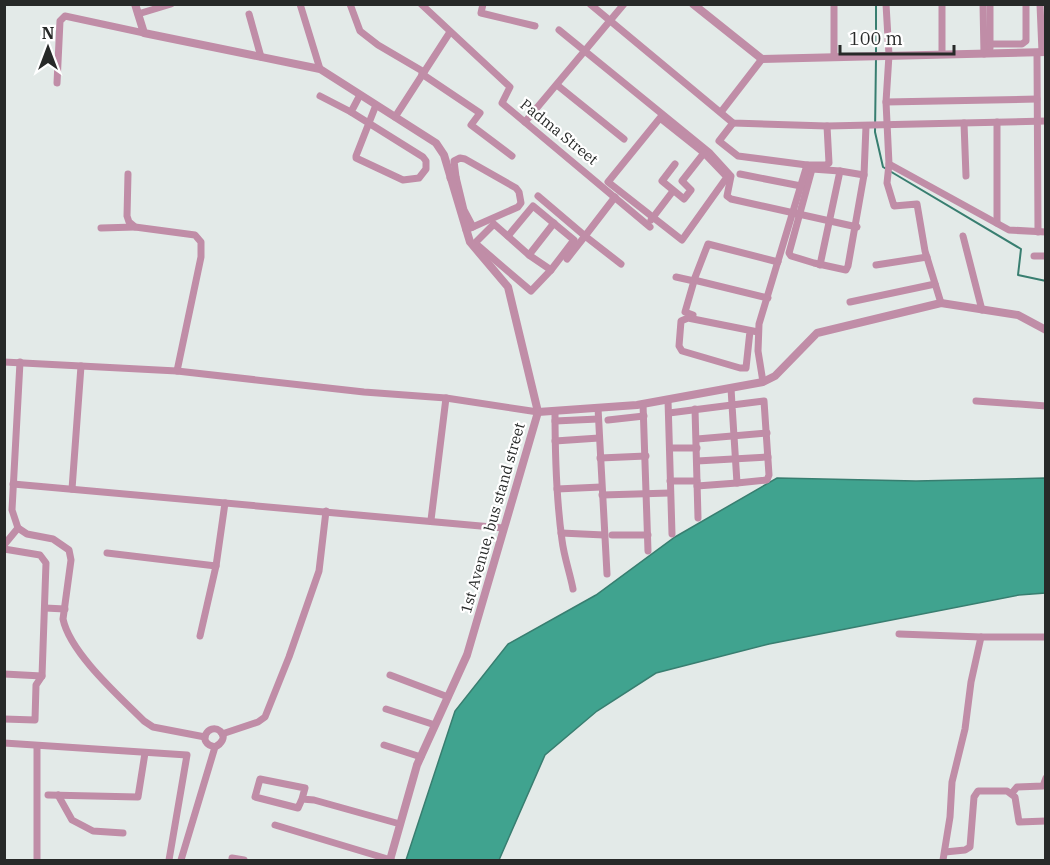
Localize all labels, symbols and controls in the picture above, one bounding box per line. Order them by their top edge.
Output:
north arrow [18,18,78,78]
scale bar [840,18,954,56]
text: N [42,23,54,43]
text: 100 m [849,27,903,50]
street label: Padma Street [517,94,602,169]
street label: 1st Avenue, bus stand street [456,420,529,615]

